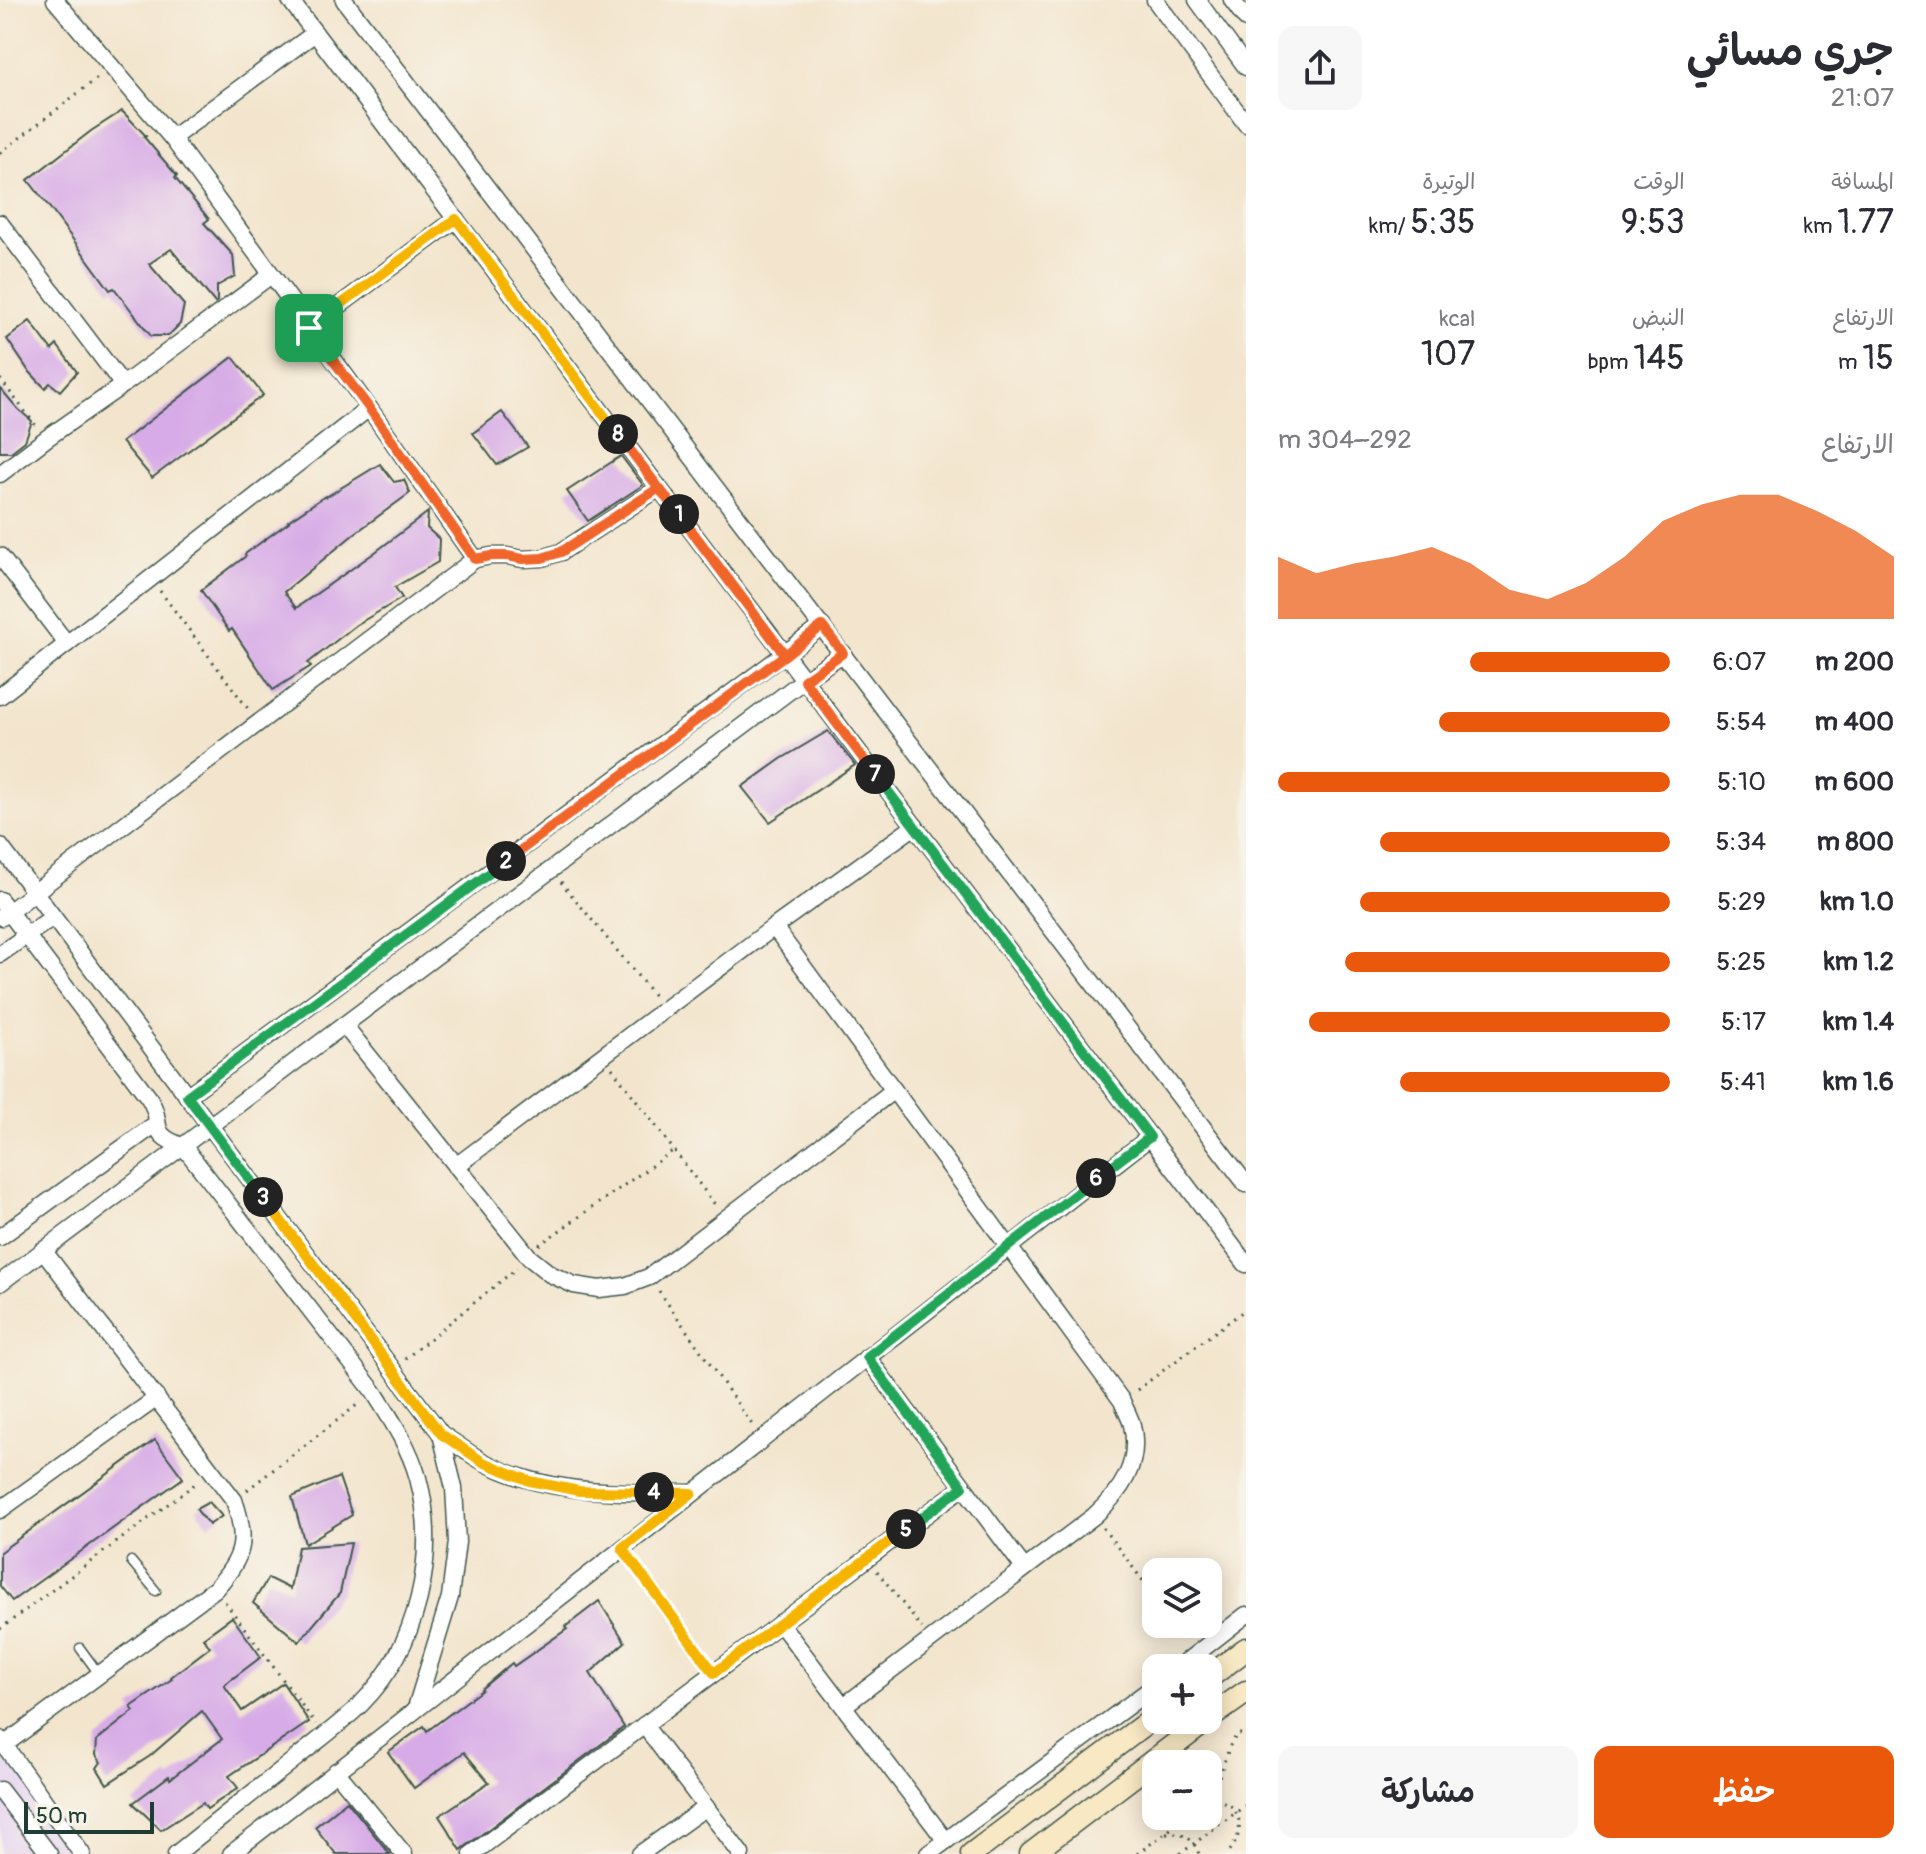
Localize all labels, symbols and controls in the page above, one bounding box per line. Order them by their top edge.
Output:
text: جري مسائي [1686,24,1894,79]
button: share [1278,26,1362,110]
text: 21:07 [1831,82,1894,114]
text: الوتيرة [1422,168,1475,196]
text: الوقت [1633,168,1685,196]
text: المسافة [1831,168,1894,196]
text: 5:35 [1410,201,1475,244]
text: 9:53 [1621,201,1685,244]
text: 1.77 [1837,201,1894,244]
text: /km [1369,212,1410,240]
text: km [1804,212,1837,240]
pin [275,294,343,362]
text: النبض [1632,304,1685,332]
text: الارتفاع [1832,304,1894,332]
text: kcal [1440,305,1475,333]
icon: arrive [287,306,331,350]
text: 107 [1421,333,1475,376]
text: 145 [1633,337,1685,380]
text: 15 [1862,337,1894,380]
text: bpm [1588,348,1633,376]
text: m [1838,348,1862,376]
pin: 8 [598,414,638,454]
text: 8 [612,420,624,448]
text: 292–304 m [1278,424,1412,456]
text: الارتفاع [1821,429,1894,461]
pin: 1 [659,494,699,534]
text: 1 [675,500,683,528]
text: 6:07 [1712,646,1766,678]
text: 200 m [1815,646,1894,678]
text: 5:54 [1716,706,1766,738]
text: 400 m [1815,706,1894,738]
pin: 7 [855,754,895,794]
text: 7 [869,760,881,788]
text: 5:10 [1717,766,1766,798]
text: 600 m [1815,766,1894,798]
text: 5:34 [1715,826,1766,858]
text: 800 m [1817,826,1894,858]
pin: 2 [486,841,526,881]
text: 2 [500,847,512,875]
text: 5:29 [1717,886,1766,918]
text: 1.0 km [1821,886,1894,918]
text: 5:25 [1716,946,1766,978]
text: 1.2 km [1824,946,1894,978]
text: 5:17 [1721,1006,1766,1038]
text: 1.4 km [1823,1006,1894,1038]
text: 5:41 [1720,1066,1766,1098]
text: 1.6 km [1823,1066,1894,1098]
pin: 6 [1076,1158,1116,1198]
text: 6 [1090,1164,1102,1192]
pin: 3 [243,1177,283,1217]
text: 3 [257,1183,269,1211]
pin: 4 [634,1472,674,1512]
text: 4 [648,1478,660,1506]
pin: 5 [886,1509,926,1549]
text: 5 [900,1515,912,1543]
map controls [1142,1558,1222,1830]
button: layers [1142,1558,1222,1638]
button: + [1142,1654,1222,1734]
button: مشاركة [1278,1746,1578,1838]
button: حفظ [1594,1746,1894,1838]
button: − [1142,1750,1222,1830]
scale bar [24,1798,154,1834]
text: 50 m [36,1802,87,1830]

